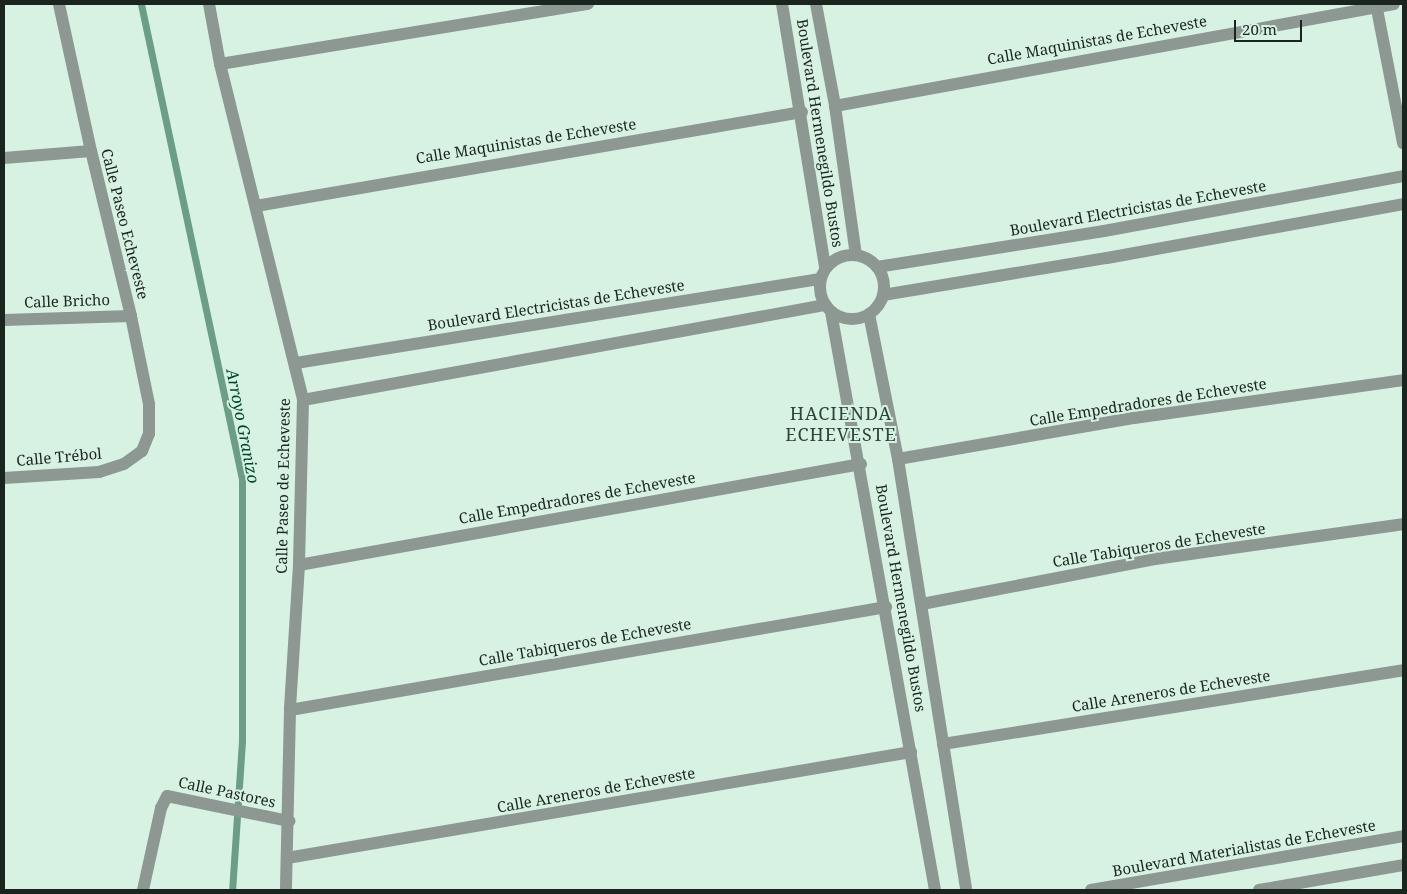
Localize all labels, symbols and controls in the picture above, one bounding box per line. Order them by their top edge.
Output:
scale bar [1237,10,1304,42]
street label: Calle Maquinistas de Echeveste [986,12,1208,68]
street label: Boulevard Hermenegildo Bustos [793,18,847,248]
text: 20 m [1242,19,1277,39]
street label: Calle Maquinistas de Echeveste [415,115,637,167]
street label: Calle Paseo Echeveste [98,147,152,301]
street label: Boulevard Electricistas de Echeveste [1008,177,1268,239]
street label: Boulevard Electricistas de Echeveste [426,276,686,334]
street label: Calle Bricho [24,291,110,311]
water label: Arroyo Granizo [222,367,264,485]
street label: Calle Empedradores de Echeveste [1028,374,1268,430]
street label: Calle Paseo de Echeveste [272,398,294,574]
district label: HACIENDA ECHEVESTE [784,403,898,446]
street label: Calle Trébol [16,444,102,470]
street label: Calle Empedradores de Echeveste [457,468,697,528]
street label: Boulevard Hermenegildo Bustos [872,483,930,713]
street label: Calle Tabiqueros de Echeveste [1051,519,1267,571]
street label: Calle Tabiqueros de Echeveste [477,614,693,670]
street label: Calle Areneros de Echeveste [1070,666,1272,716]
street label: Calle Areneros de Echeveste [496,764,696,816]
street label: Calle Pastores [177,773,277,811]
street label: Boulevard Materialistas de Echeveste [1111,816,1377,880]

